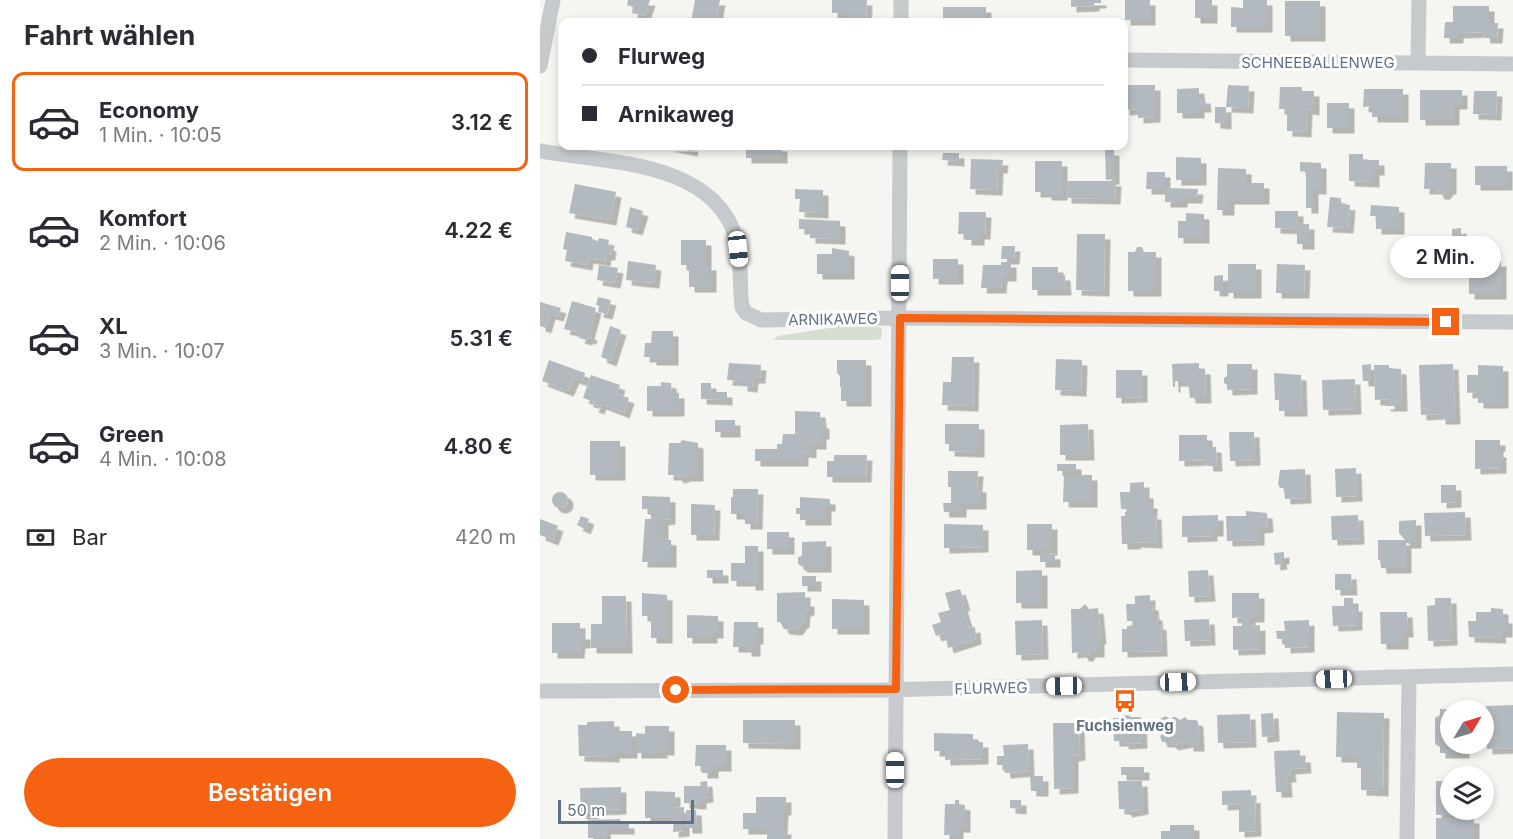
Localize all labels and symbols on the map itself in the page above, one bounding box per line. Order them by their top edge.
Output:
street label: SCHNEEBALLENWEG [1241,53,1395,72]
car [727,230,749,268]
callout: 2 Min. [1390,235,1502,277]
car [891,265,909,301]
route end [1432,308,1459,335]
street label: ARNIKAWEG [788,309,878,329]
car [1316,669,1352,689]
car [1160,672,1196,692]
route start [662,676,689,703]
car [1046,677,1082,695]
street label: FLURWEG [954,678,1028,698]
bus stop icon: Fuchsienweg [1112,688,1138,714]
north arrow [1440,700,1494,754]
place label: Fuchsienweg [1076,716,1174,735]
car [886,752,904,788]
scale bar [558,797,694,824]

